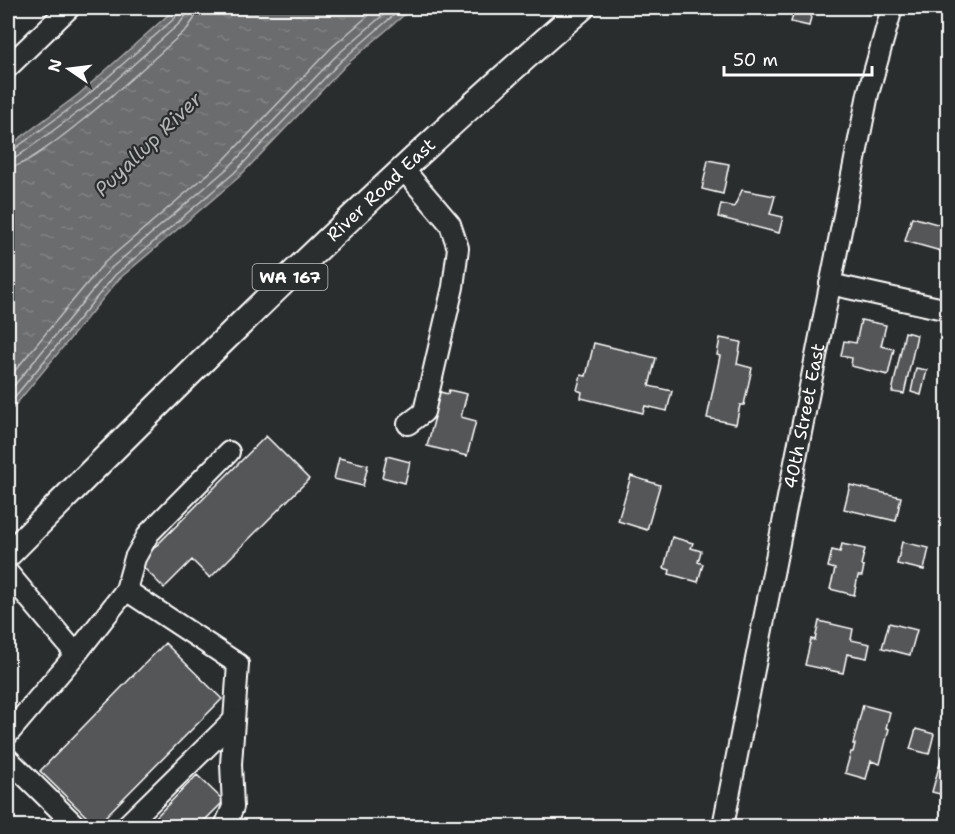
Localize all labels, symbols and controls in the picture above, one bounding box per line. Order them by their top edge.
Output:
north arrow [39,39,99,99]
scale bar [724,39,872,77]
text: 50 m [733,48,778,72]
text: N [43,57,67,74]
water label: Puyallup River [89,86,208,202]
street label: River Road East [321,133,441,247]
road number: WA 167 [252,264,328,290]
street label: 40th Street East [778,341,830,491]

